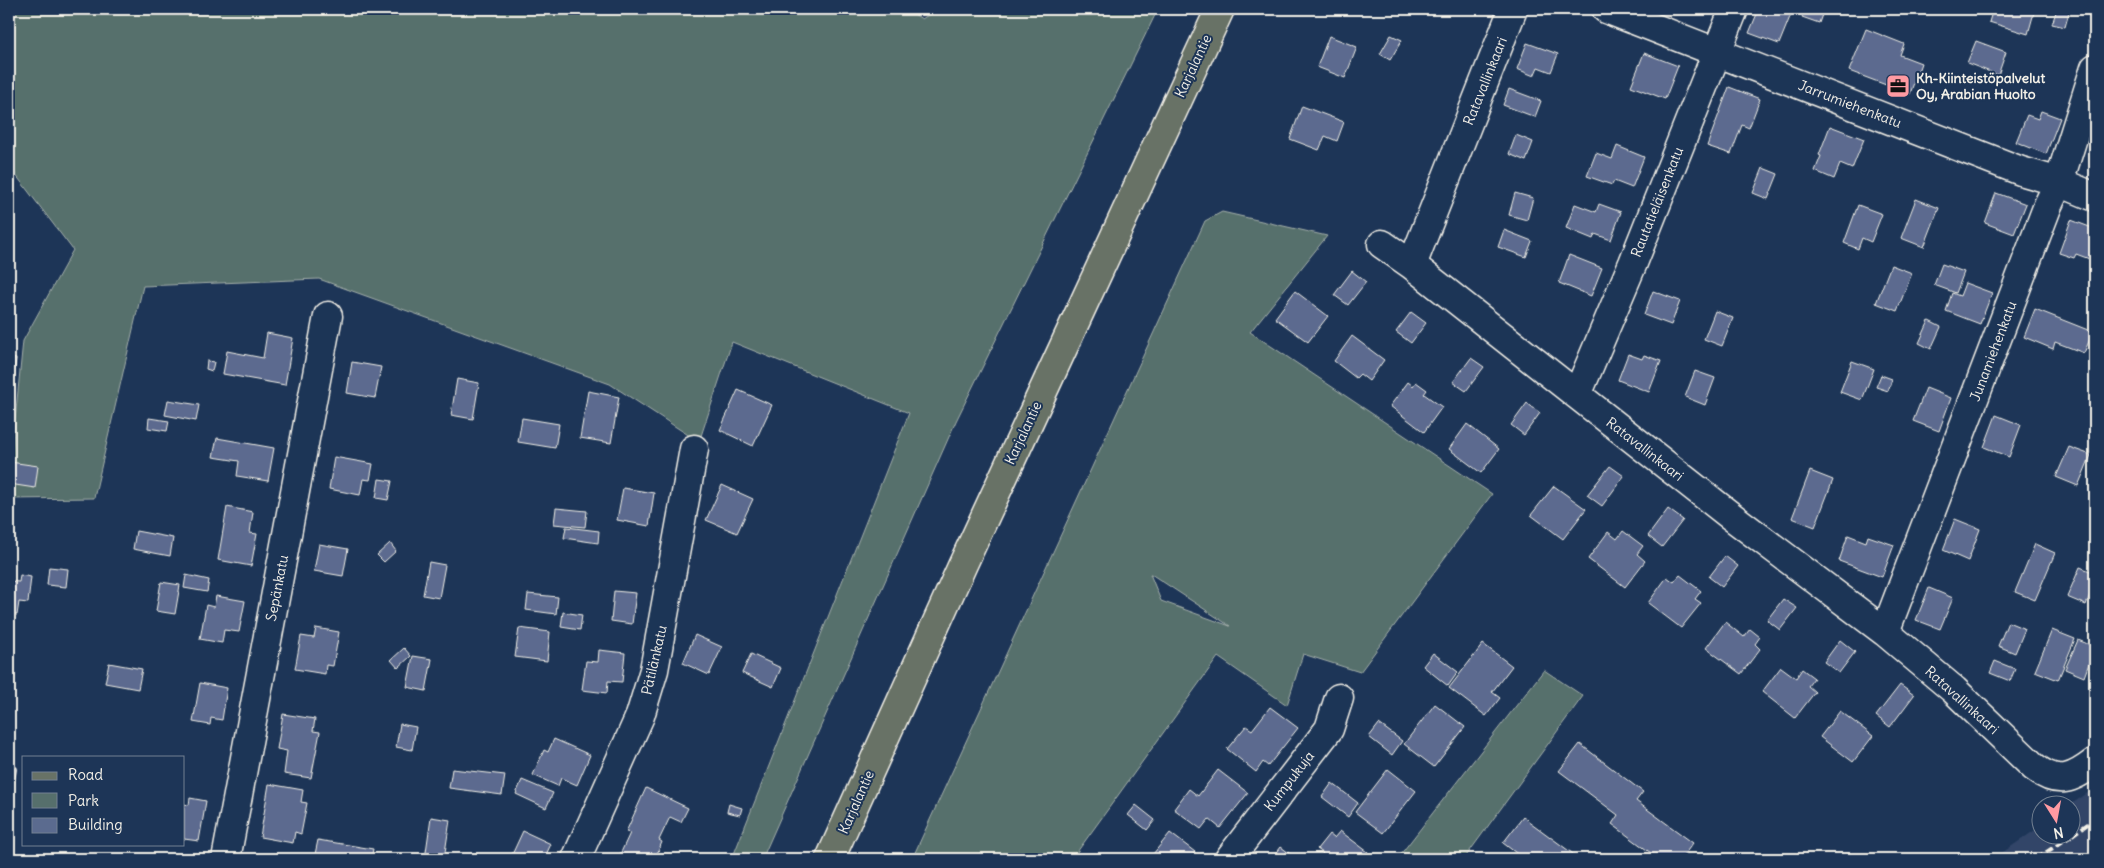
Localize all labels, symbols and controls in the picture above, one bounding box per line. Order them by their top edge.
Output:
street label: Karjalantie [1170,31,1216,101]
street label: Ratavallinkaari [1459,34,1511,128]
place label: Kh-Kiinteistöpalvelut Oy, Arabian Huolto [1916,69,2045,103]
office icon: Kh-Kiinteistöpalvelut Oy, Arabian Huolto [1885,73,1911,99]
street label: Jarrumiehenkatu [1796,76,1904,132]
street label: Rautatieläisenkatu [1627,144,1687,260]
street label: Junamiehenkatu [1966,298,2020,404]
street label: Karjalantie [1000,398,1046,468]
street label: Ratavallinkaari [1603,413,1687,485]
street label: Sepänkatu [262,553,292,623]
street label: Pätilänkatu [637,623,671,697]
street label: Ratavallinkaari [1921,662,2003,738]
street label: Kumpukuja [1260,747,1318,815]
legend [22,756,185,846]
text: Road [68,765,103,784]
street label: Karjalantie [834,767,878,837]
text: Park [68,791,99,810]
north arrow [2032,796,2082,846]
text: Building [68,815,123,834]
text: N [2052,823,2065,843]

